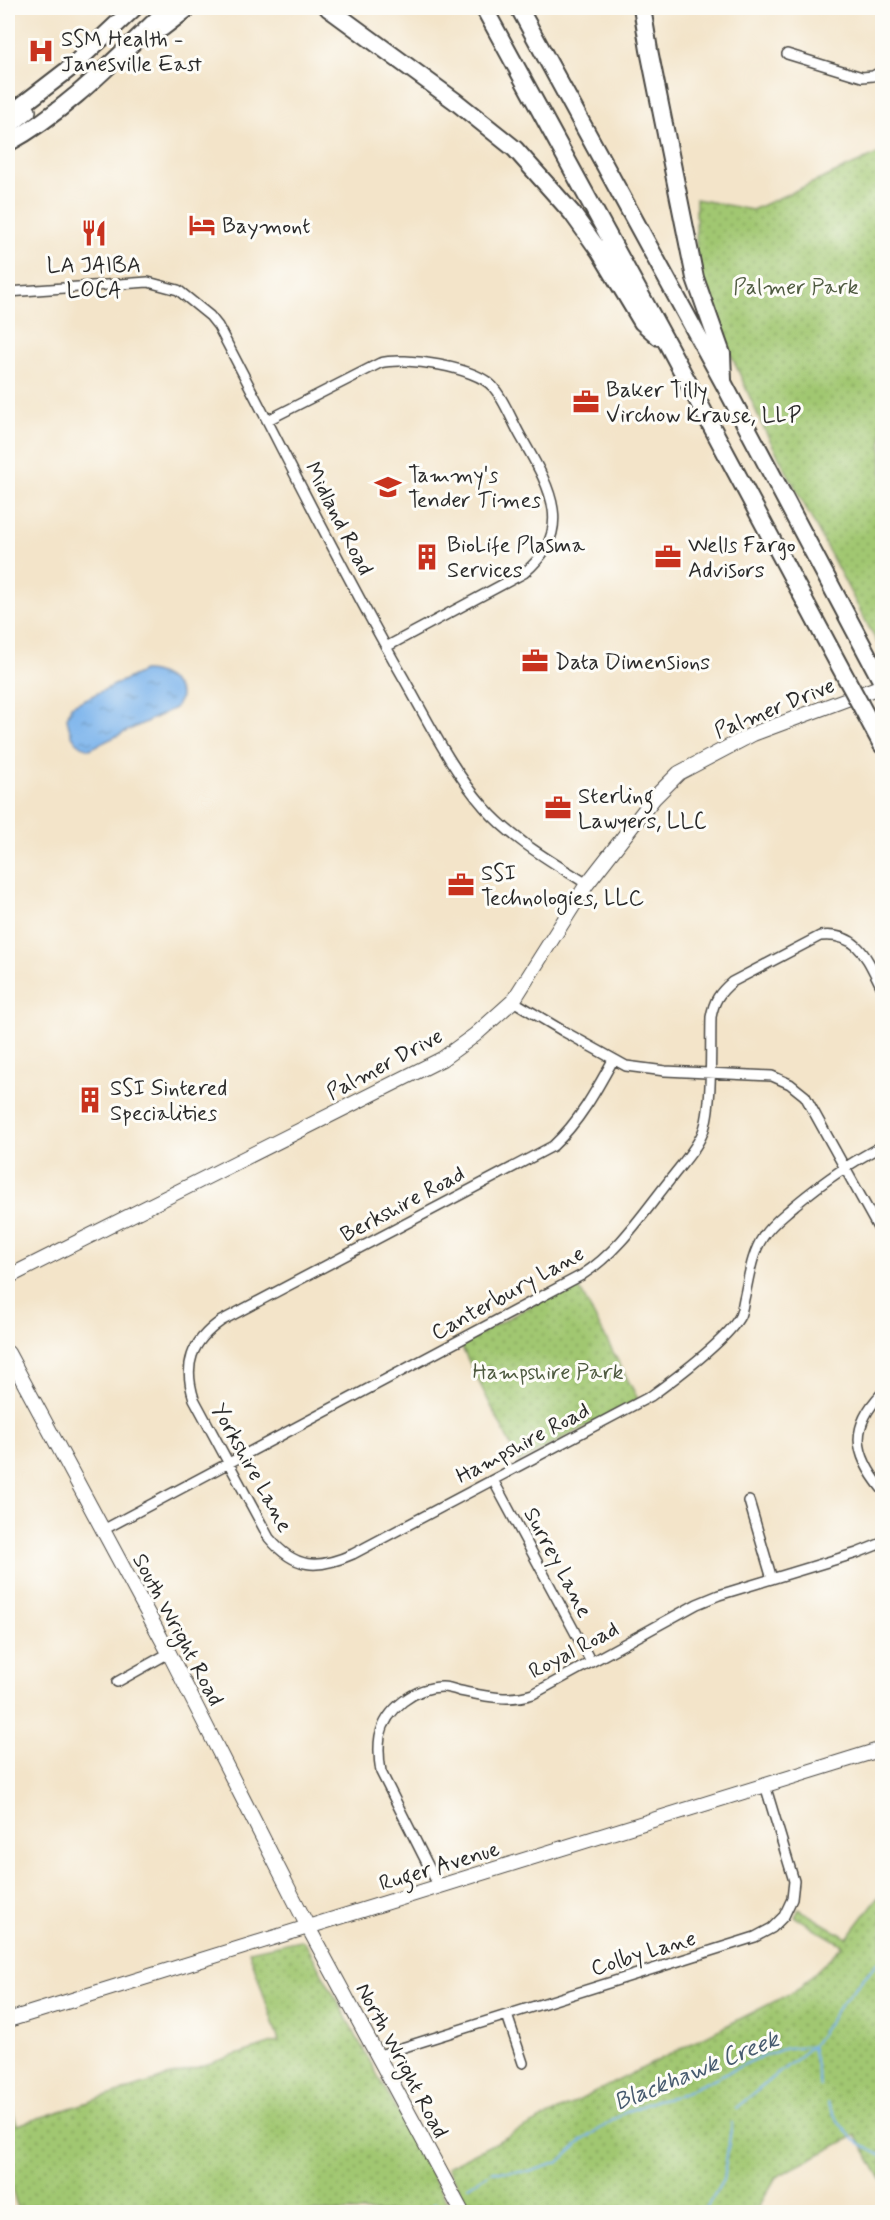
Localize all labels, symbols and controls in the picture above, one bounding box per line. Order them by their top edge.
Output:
place label: SSM Health - Janesville East [61,26,202,79]
hospital icon: SSM Health - Janesville East [26,36,56,66]
hotel icon: Baymont [187,210,217,240]
place label: Baymont [222,213,311,241]
restaurant icon: LA JAIBA LOCA [79,218,109,248]
place label: LA JAIBA LOCA [47,252,141,305]
park label: Palmer Park [733,274,859,302]
place label: Baker Tilly Virchow Krause, LLP [606,377,802,430]
office icon: Baker Tilly Virchow Krause, LLP [571,387,601,417]
street label: Midland Road [298,457,379,580]
place label: Tammy's Tender Times [408,462,541,515]
school or university icon: Tammy's Tender Times [373,472,403,502]
place label: BioLife Plasma Services [447,532,586,585]
place label: Wells Fargo Advisors [688,532,796,585]
building icon: BioLife Plasma Services [412,542,442,572]
office icon: Wells Fargo Advisors [653,542,683,572]
office icon: Data Dimensions [520,646,550,676]
place label: Data Dimensions [555,649,710,677]
street label: Palmer Drive [710,672,839,746]
place label: Sterling Lawyers, LLC [578,783,707,836]
office icon: Sterling Lawyers, LLC [543,793,573,823]
place label: SSI Technologies, LLC [481,860,645,916]
office icon: SSI Technologies, LLC [446,870,476,900]
street label: Palmer Drive [322,1022,448,1107]
place label: SSI Sintered Specialities [110,1075,227,1128]
building icon: SSI Sintered Specialities [75,1085,105,1115]
street label: Berkshire Road [336,1160,470,1249]
street label: Canterbury Lane [426,1240,590,1347]
park label: Hampshire Park [472,1359,624,1387]
street label: Hampshire Road [451,1397,595,1491]
street label: Yorkshire Lane [204,1398,298,1538]
street label: Surrey Lane [516,1503,598,1623]
street label: South Wright Road [123,1549,229,1712]
street label: Royal Road [524,1615,624,1686]
street label: Ruger Avenue [376,1835,504,1901]
street label: Colby Lane [588,1925,700,1983]
street label: North Wright Road [346,1978,454,2145]
water label: Blackhawk Creek [610,2023,785,2119]

